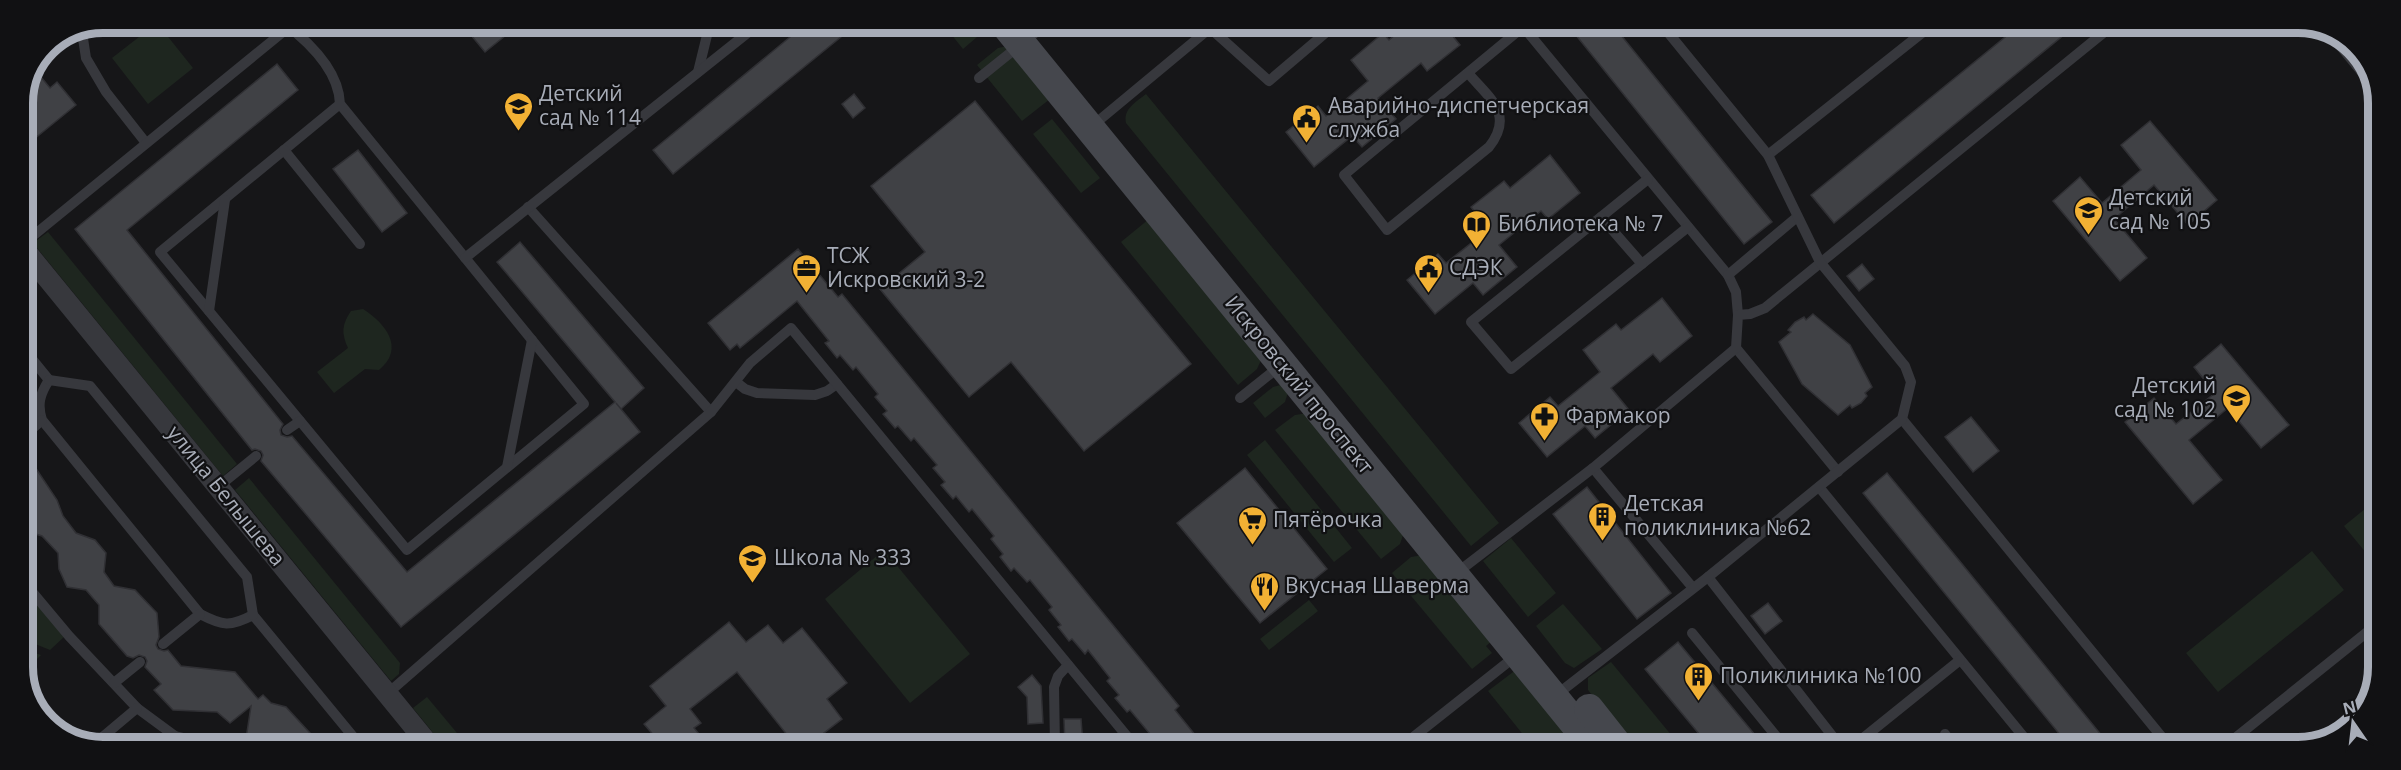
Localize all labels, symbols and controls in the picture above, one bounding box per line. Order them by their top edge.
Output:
place label: Детский сад № 114 [539,79,641,131]
school or university icon: Детский сад № 114 [502,90,534,132]
place label: Аварийно-диспетчерская служба [1328,91,1589,143]
public building icon: Аварийно-диспетчерская служба [1291,102,1323,144]
place label: Детский сад № 105 [2109,183,2211,235]
school or university icon: Детский сад № 105 [2072,194,2104,236]
library icon: Библиотека № 7 [1461,208,1493,250]
place label: Библиотека № 7 [1498,209,1663,237]
place label: ТСЖ Искровский 3-2 [827,241,985,293]
office icon: ТСЖ Искровский 3-2 [790,252,822,294]
public building icon: СДЭК [1412,252,1444,294]
place label: СДЭК [1449,253,1503,281]
street label: Искровский проспект [1219,289,1380,479]
place label: Детский сад № 102 [2114,371,2216,423]
school or university icon: Детский сад № 102 [2221,382,2253,424]
pharmacy icon: Фармакор [1529,400,1561,442]
place label: Фармакор [1566,401,1671,429]
street label: улица Белышева [161,419,292,571]
place label: Детская поликлиника №62 [1624,489,1811,541]
building icon: Детская поликлиника №62 [1587,500,1619,542]
supermarket icon: Пятёрочка [1236,504,1268,546]
place label: Пятёрочка [1273,505,1382,533]
school or university icon: Школа № 333 [737,542,769,584]
place label: Школа № 333 [774,543,911,571]
restaurant icon: Вкусная Шаверма [1248,570,1280,612]
place label: Вкусная Шаверма [1285,571,1469,599]
building icon: Поликлиника №100 [1683,660,1715,702]
place label: Поликлиника №100 [1720,661,1922,689]
north arrow [2323,692,2383,752]
text: N [2340,695,2358,720]

